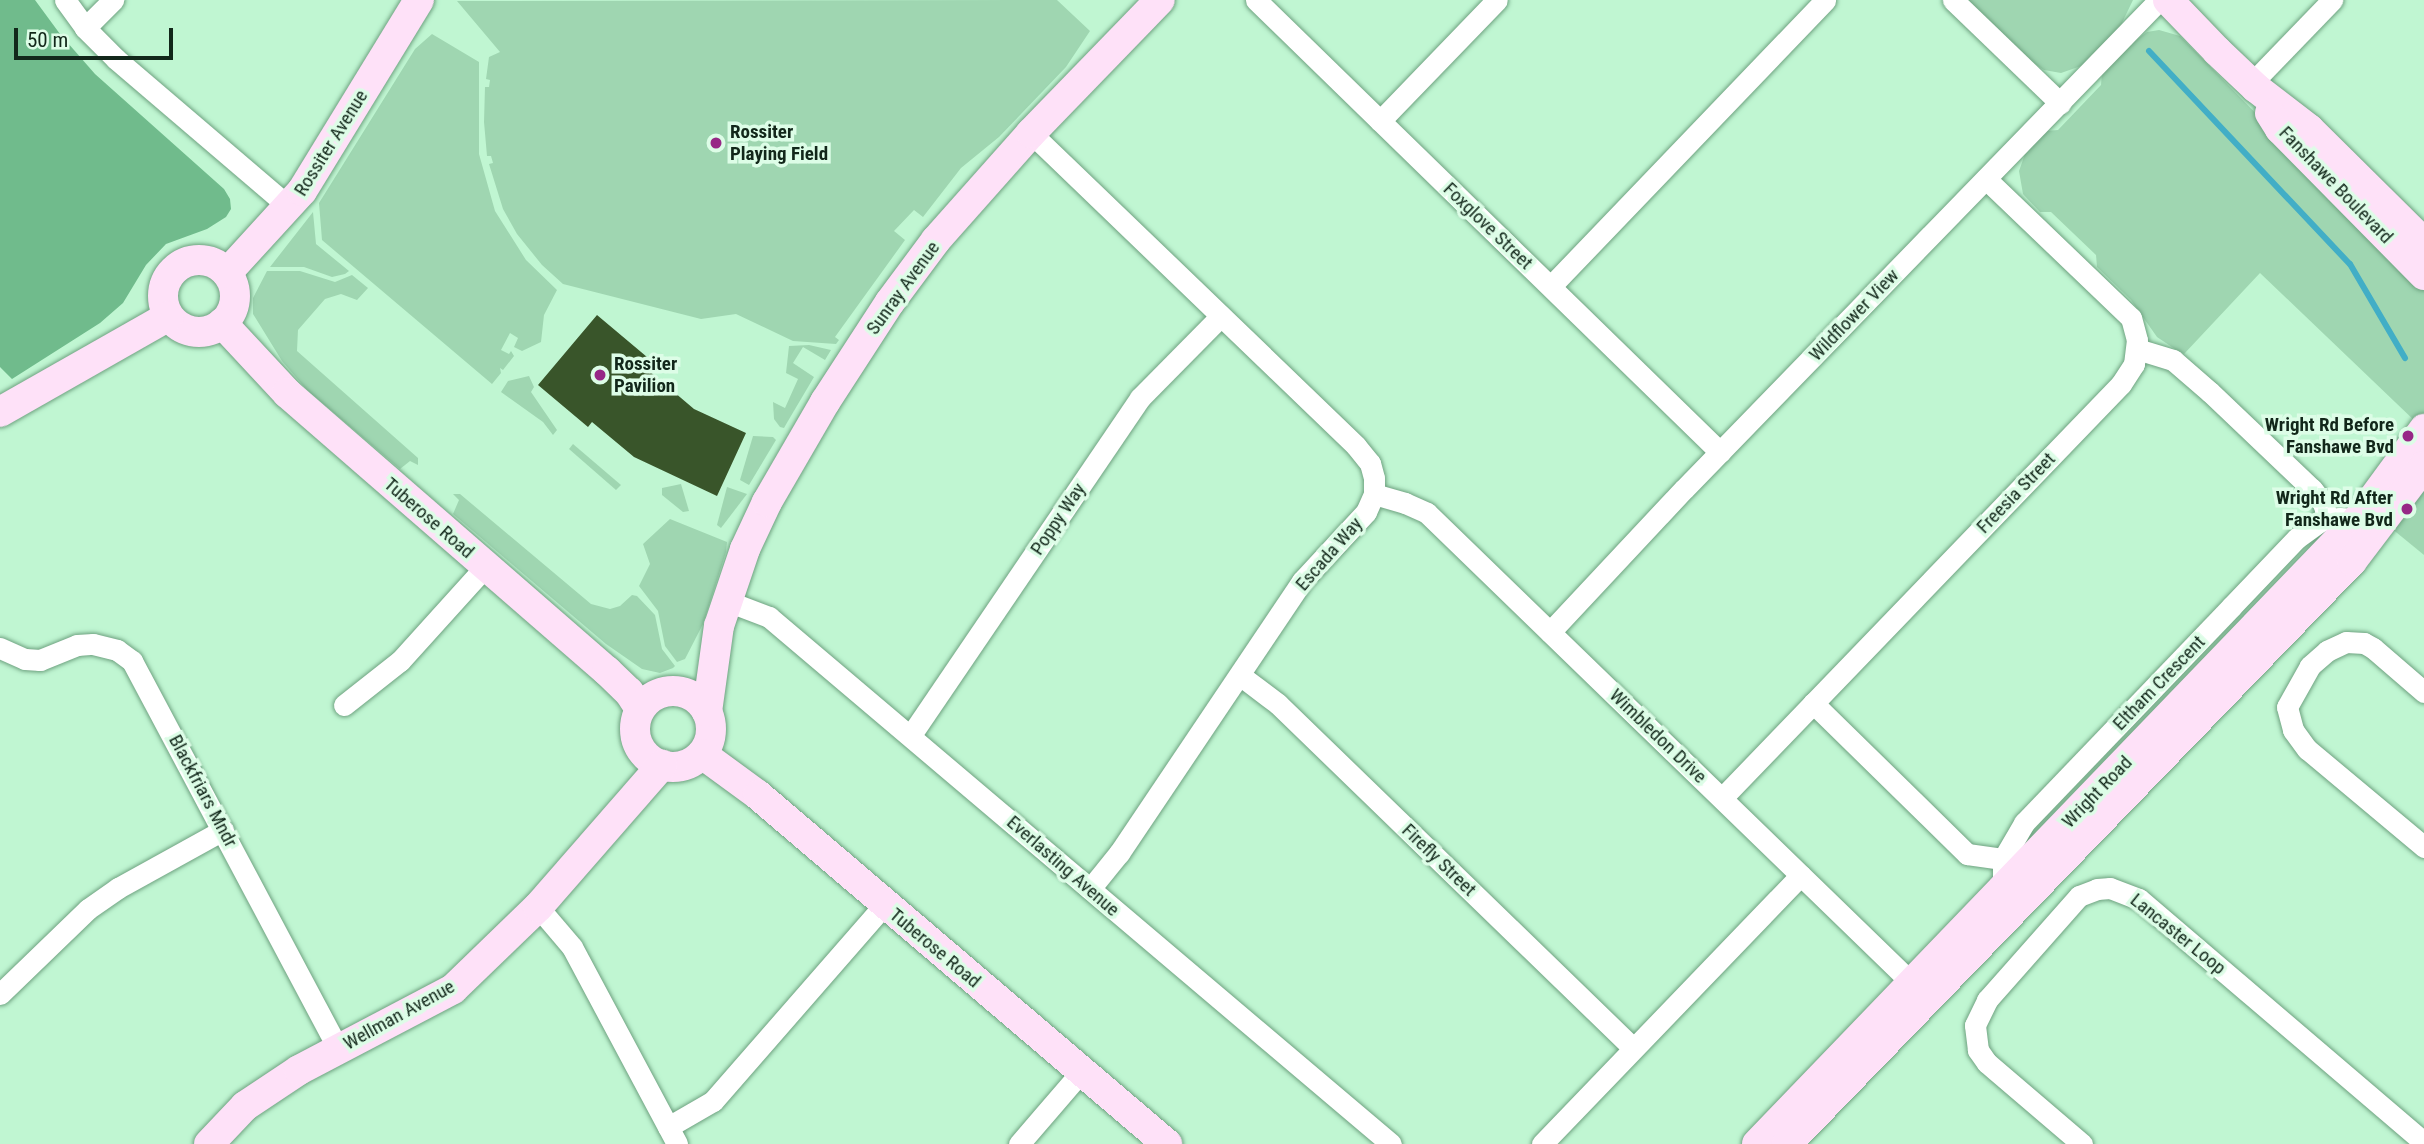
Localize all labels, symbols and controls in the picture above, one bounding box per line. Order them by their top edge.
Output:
scale bar [18,14,177,58]
text: 50 m [27,28,68,52]
street label: Rossiter Avenue [289,86,373,200]
place label: Rossiter Playing Field [730,121,828,165]
street label: Fanshawe Boulevard [2274,122,2398,248]
marker: Rossiter Playing Field [708,135,724,151]
street label: Foxglove Street [1439,178,1537,274]
street label: Sunray Avenue [862,237,944,339]
street label: Wildflower View [1804,264,1904,366]
place label: Rossiter Pavilion [614,353,677,397]
marker: Rossiter Pavilion [592,367,608,383]
place label: Wright Rd Before Fanshawe Bvd [2265,414,2394,458]
marker: Wright Rd Before Fanshawe Bvd [2400,428,2416,444]
street label: Freesia Street [1972,448,2060,538]
street label: Tuberose Road [379,473,479,563]
street label: Poppy Way [1026,479,1090,559]
place label: Wright Rd After Fanshawe Bvd [2276,487,2393,531]
marker: Wright Rd After Fanshawe Bvd [2399,501,2415,517]
street label: Escada Way [1291,513,1367,595]
street label: Eltham Crescent [2108,631,2210,735]
street label: Wimbledon Drive [1605,684,1711,788]
street label: Blackfriars Mndr [164,731,242,851]
street label: Wright Road [2057,751,2137,833]
street label: Everlasting Avenue [1002,811,1124,921]
street label: Firefly Street [1397,819,1481,901]
street label: Lancaster Loop [2126,889,2230,979]
street label: Tuberose Road [885,903,985,993]
street label: Wellman Avenue [339,975,459,1055]

